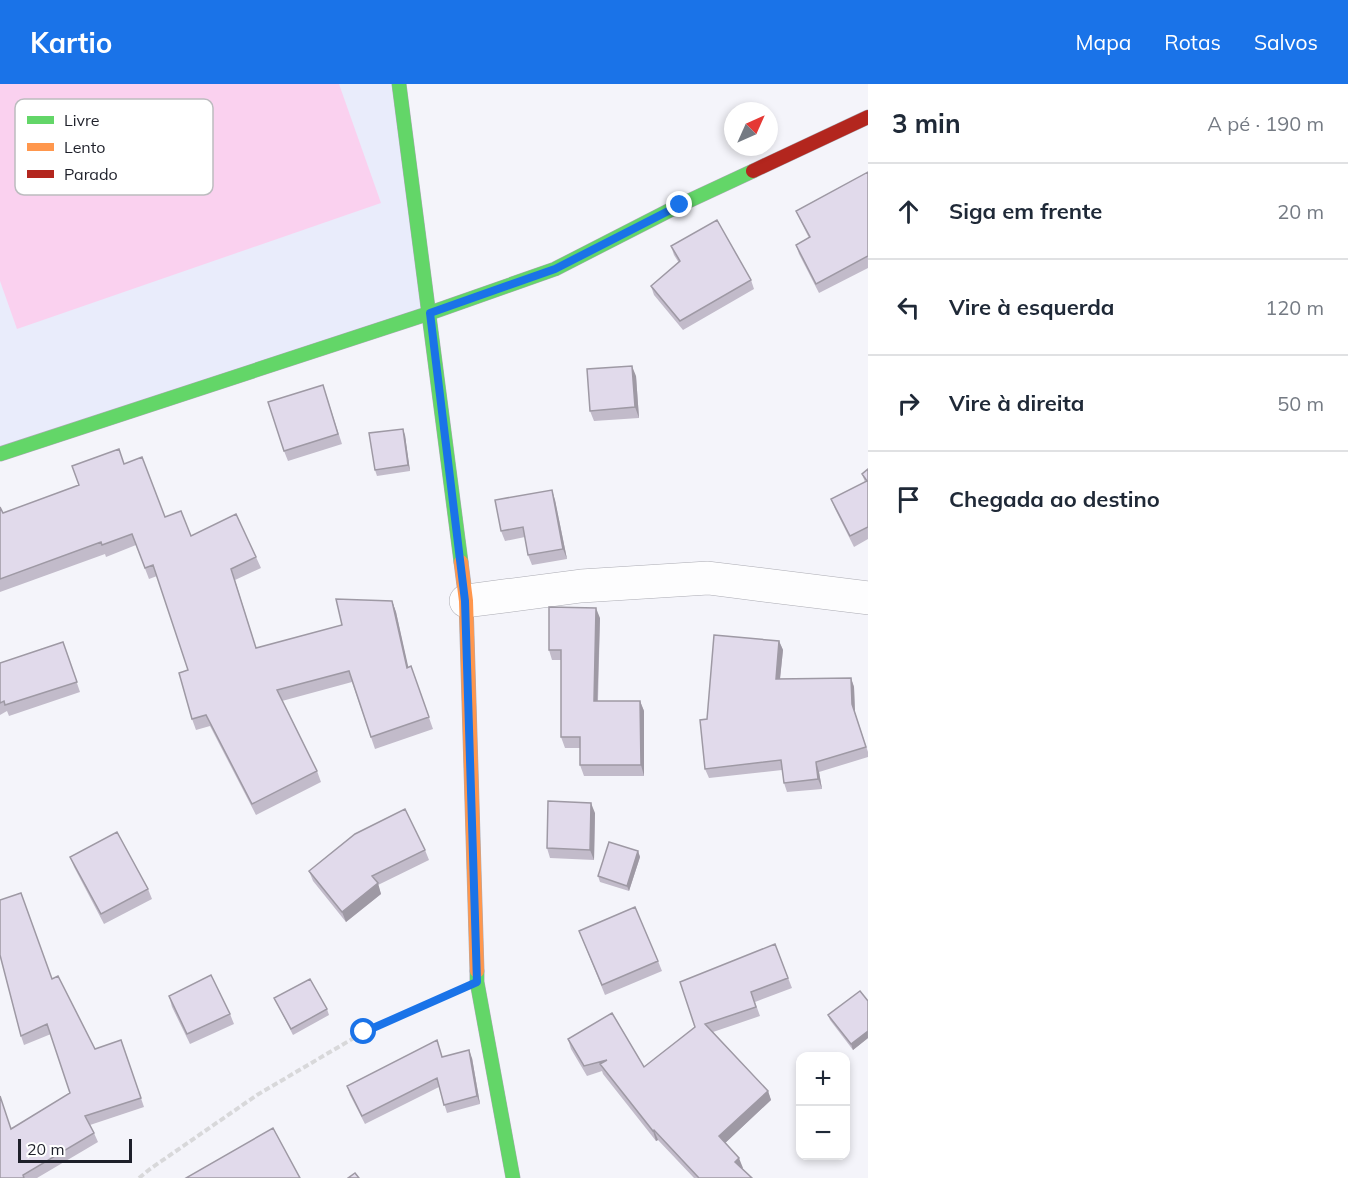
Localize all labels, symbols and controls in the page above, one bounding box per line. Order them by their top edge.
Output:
text: Kartio [30,25,112,60]
text: Mapa [1076,29,1131,55]
text: Rotas [1164,29,1221,55]
text: Salvos [1254,29,1318,55]
legend [15,99,213,195]
north arrow [724,102,778,156]
text: 3 min [892,107,961,140]
text: Livre [64,110,99,130]
text: A pé · 190 m [1207,111,1324,136]
text: Lento [64,137,105,157]
text: Parado [64,164,118,184]
route end [666,191,692,217]
icon: ahead [892,195,925,228]
text: Siga em frente [949,197,1102,225]
text: 20 m [1277,199,1324,224]
icon: left [892,291,925,324]
text: Vire à esquerda [949,293,1114,321]
text: 120 m [1265,295,1324,320]
icon: right [892,387,925,420]
text: Vire à direita [949,389,1084,417]
text: 50 m [1277,391,1324,416]
icon: arrive [892,483,925,516]
text: Chegada ao destino [949,485,1160,513]
route start [350,1018,376,1044]
map controls [796,1052,850,1160]
button: + [796,1052,850,1106]
button: − [796,1106,850,1160]
scale bar [18,1136,132,1164]
text: 20 m [27,1139,64,1159]

